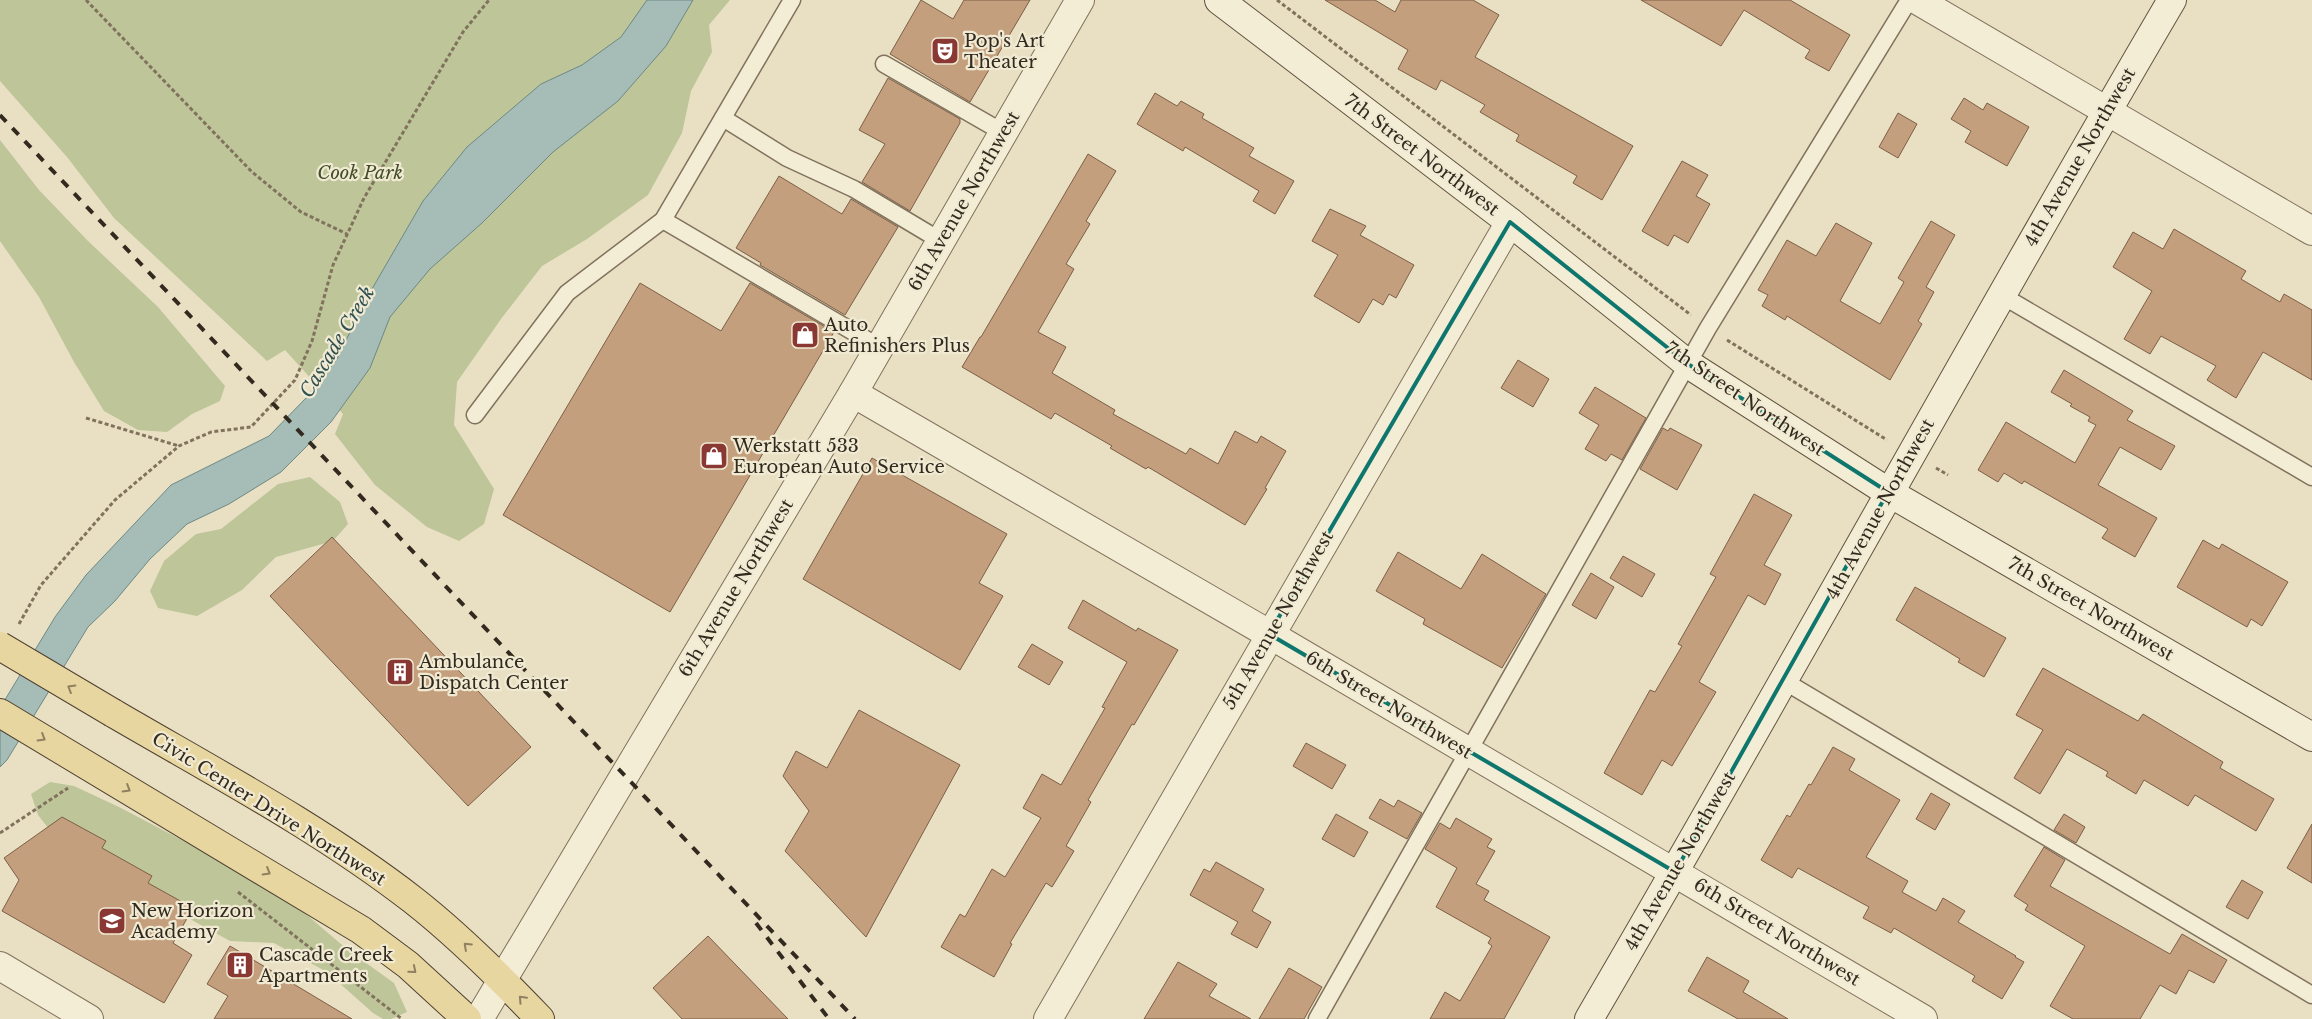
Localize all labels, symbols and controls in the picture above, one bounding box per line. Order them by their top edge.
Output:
place label: Pop's Art Theater [964,30,1045,73]
theatre icon: Pop's Art Theater [930,36,960,66]
street label: 4th Avenue Northwest [2020,63,2140,250]
street label: 7th Street Northwest [1340,90,1504,220]
street label: 6th Avenue Northwest [903,107,1025,295]
park label: Cook Park [317,162,403,184]
water label: Cascade Creek [295,282,379,402]
place label: Auto Refinishers Plus [823,314,970,357]
shop icon: Auto Refinishers Plus [790,320,820,350]
street label: 7th Street Northwest [1661,337,1829,461]
street label: 4th Avenue Northwest [1821,415,1939,603]
place label: Werkstatt 533 European Auto Service [732,435,945,478]
shop icon: Werkstatt 533 European Auto Service [699,441,729,471]
street label: 6th Avenue Northwest [674,495,798,681]
street label: 5th Avenue Northwest [1218,527,1338,713]
street label: 7th Street Northwest [2004,553,2178,666]
street label: 6th Street Northwest [1302,647,1476,764]
place label: Ambulance Dispatch Center [418,651,569,694]
building icon: Ambulance Dispatch Center [385,657,415,687]
one-way arrow [68,684,77,694]
street label: Civic Center Drive Northwest [148,728,390,890]
one-way arrow [36,731,45,741]
street label: 4th Avenue Northwest [1620,767,1740,954]
one-way arrow [122,782,131,792]
one-way arrow [261,866,270,876]
street label: 6th Street Northwest [1690,874,1864,991]
place label: New Horizon Academy [130,900,254,943]
school or university icon: New Horizon Academy [97,906,127,936]
one-way arrow [464,943,473,952]
place label: Cascade Creek Apartments [258,944,393,987]
building icon: Cascade Creek Apartments [225,950,255,980]
one-way arrow [408,964,417,973]
one-way arrow [519,996,528,1005]

